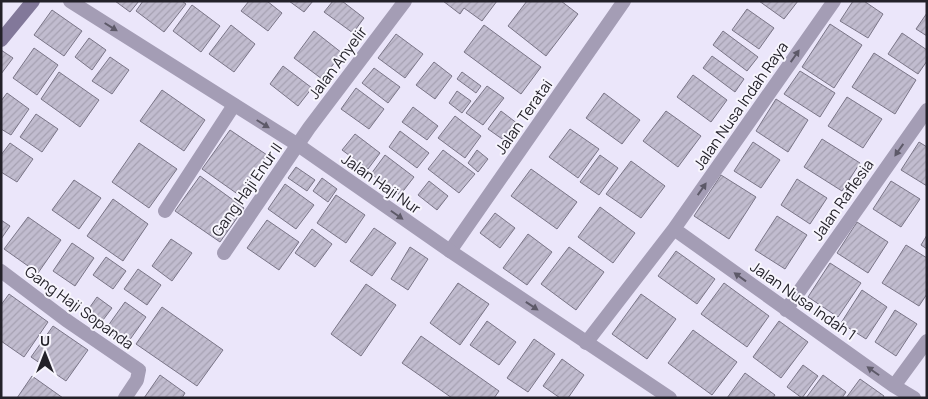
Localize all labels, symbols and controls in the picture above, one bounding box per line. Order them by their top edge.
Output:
street label: Jalan Anyelir [303,22,372,103]
one-way arrow [104,23,118,32]
street label: Jalan Nusa Indah Raya [688,37,793,174]
one-way arrow [790,49,800,63]
street label: Jalan Teratai [490,75,557,158]
one-way arrow [257,119,270,128]
street label: Gang Haji Enur II [206,138,287,241]
one-way arrow [894,143,904,157]
street label: Jalan Haji Nur [337,148,426,219]
street label: Jalan Raflesia [807,155,878,245]
one-way arrow [697,183,707,196]
one-way arrow [391,210,404,220]
street label: Jalan Nusa Indah 1 [746,256,860,345]
street label: Gang Haji Sopanda [21,261,138,354]
one-way arrow [733,272,747,282]
one-way arrow [525,301,539,311]
north arrow [20,329,70,379]
text: U [40,331,50,350]
one-way arrow [866,366,880,376]

